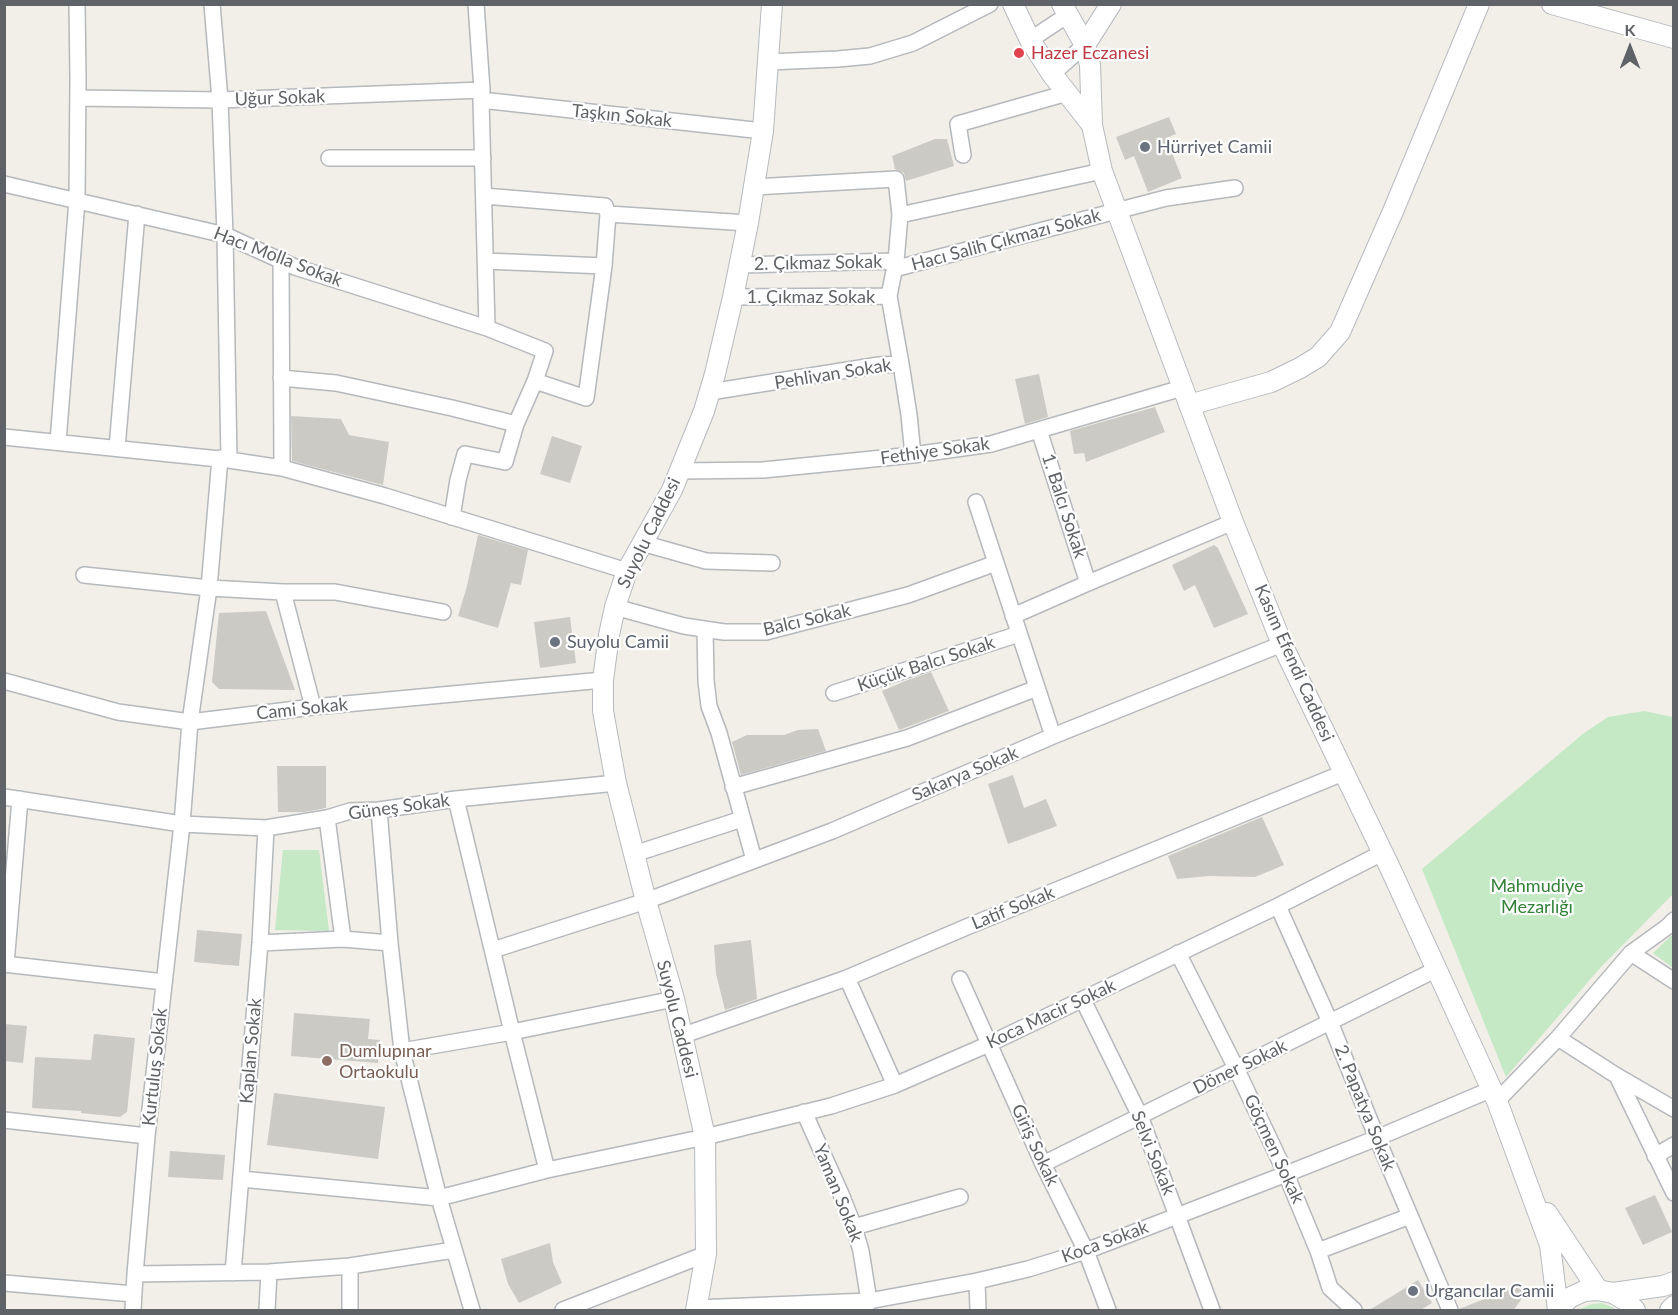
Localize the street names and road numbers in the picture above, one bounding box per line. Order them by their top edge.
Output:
street label: Uğur Sokak [234,86,326,110]
street label: Taşkın Sokak [571,100,673,132]
street label: Hacı Salih Çıkmazı Sokak [909,204,1103,276]
street label: Hacı Molla Sokak [211,223,345,291]
street label: 2. Çıkmaz Sokak [754,251,882,275]
street label: 1. Çıkmaz Sokak [747,286,875,308]
street label: Pehlivan Sokak [773,354,893,394]
street label: Fethiye Sokak [879,433,991,469]
street label: 1. Balcı Sokak [1037,451,1091,561]
street label: Suyolu Caddesi [613,474,685,592]
street label: Kasım Efendi Caddesi [1250,581,1338,745]
street label: Balcı Sokak [761,599,853,641]
street label: Küçük Balcı Sokak [855,632,997,696]
street label: Cami Sokak [255,693,349,725]
street label: Sakarya Sokak [909,742,1021,806]
street label: Güneş Sokak [347,789,451,825]
street label: Latif Sokak [969,882,1057,934]
street label: Suyolu Caddesi [652,958,702,1080]
street label: Koca Macir Sokak [983,975,1119,1053]
street label: Kaplan Sokak [236,997,266,1105]
street label: Kurtuluş Sokak [138,1007,172,1127]
street label: Döner Sokak [1190,1035,1290,1099]
street label: 2. Papatya Sokak [1330,1042,1400,1174]
street label: Göçmen Sokak [1239,1091,1309,1207]
street label: Giriş Sokak [1007,1101,1063,1189]
street label: Selvi Sokak [1126,1108,1180,1198]
street label: Yaman Sokak [809,1141,867,1245]
street label: Koca Sokak [1059,1216,1151,1268]

